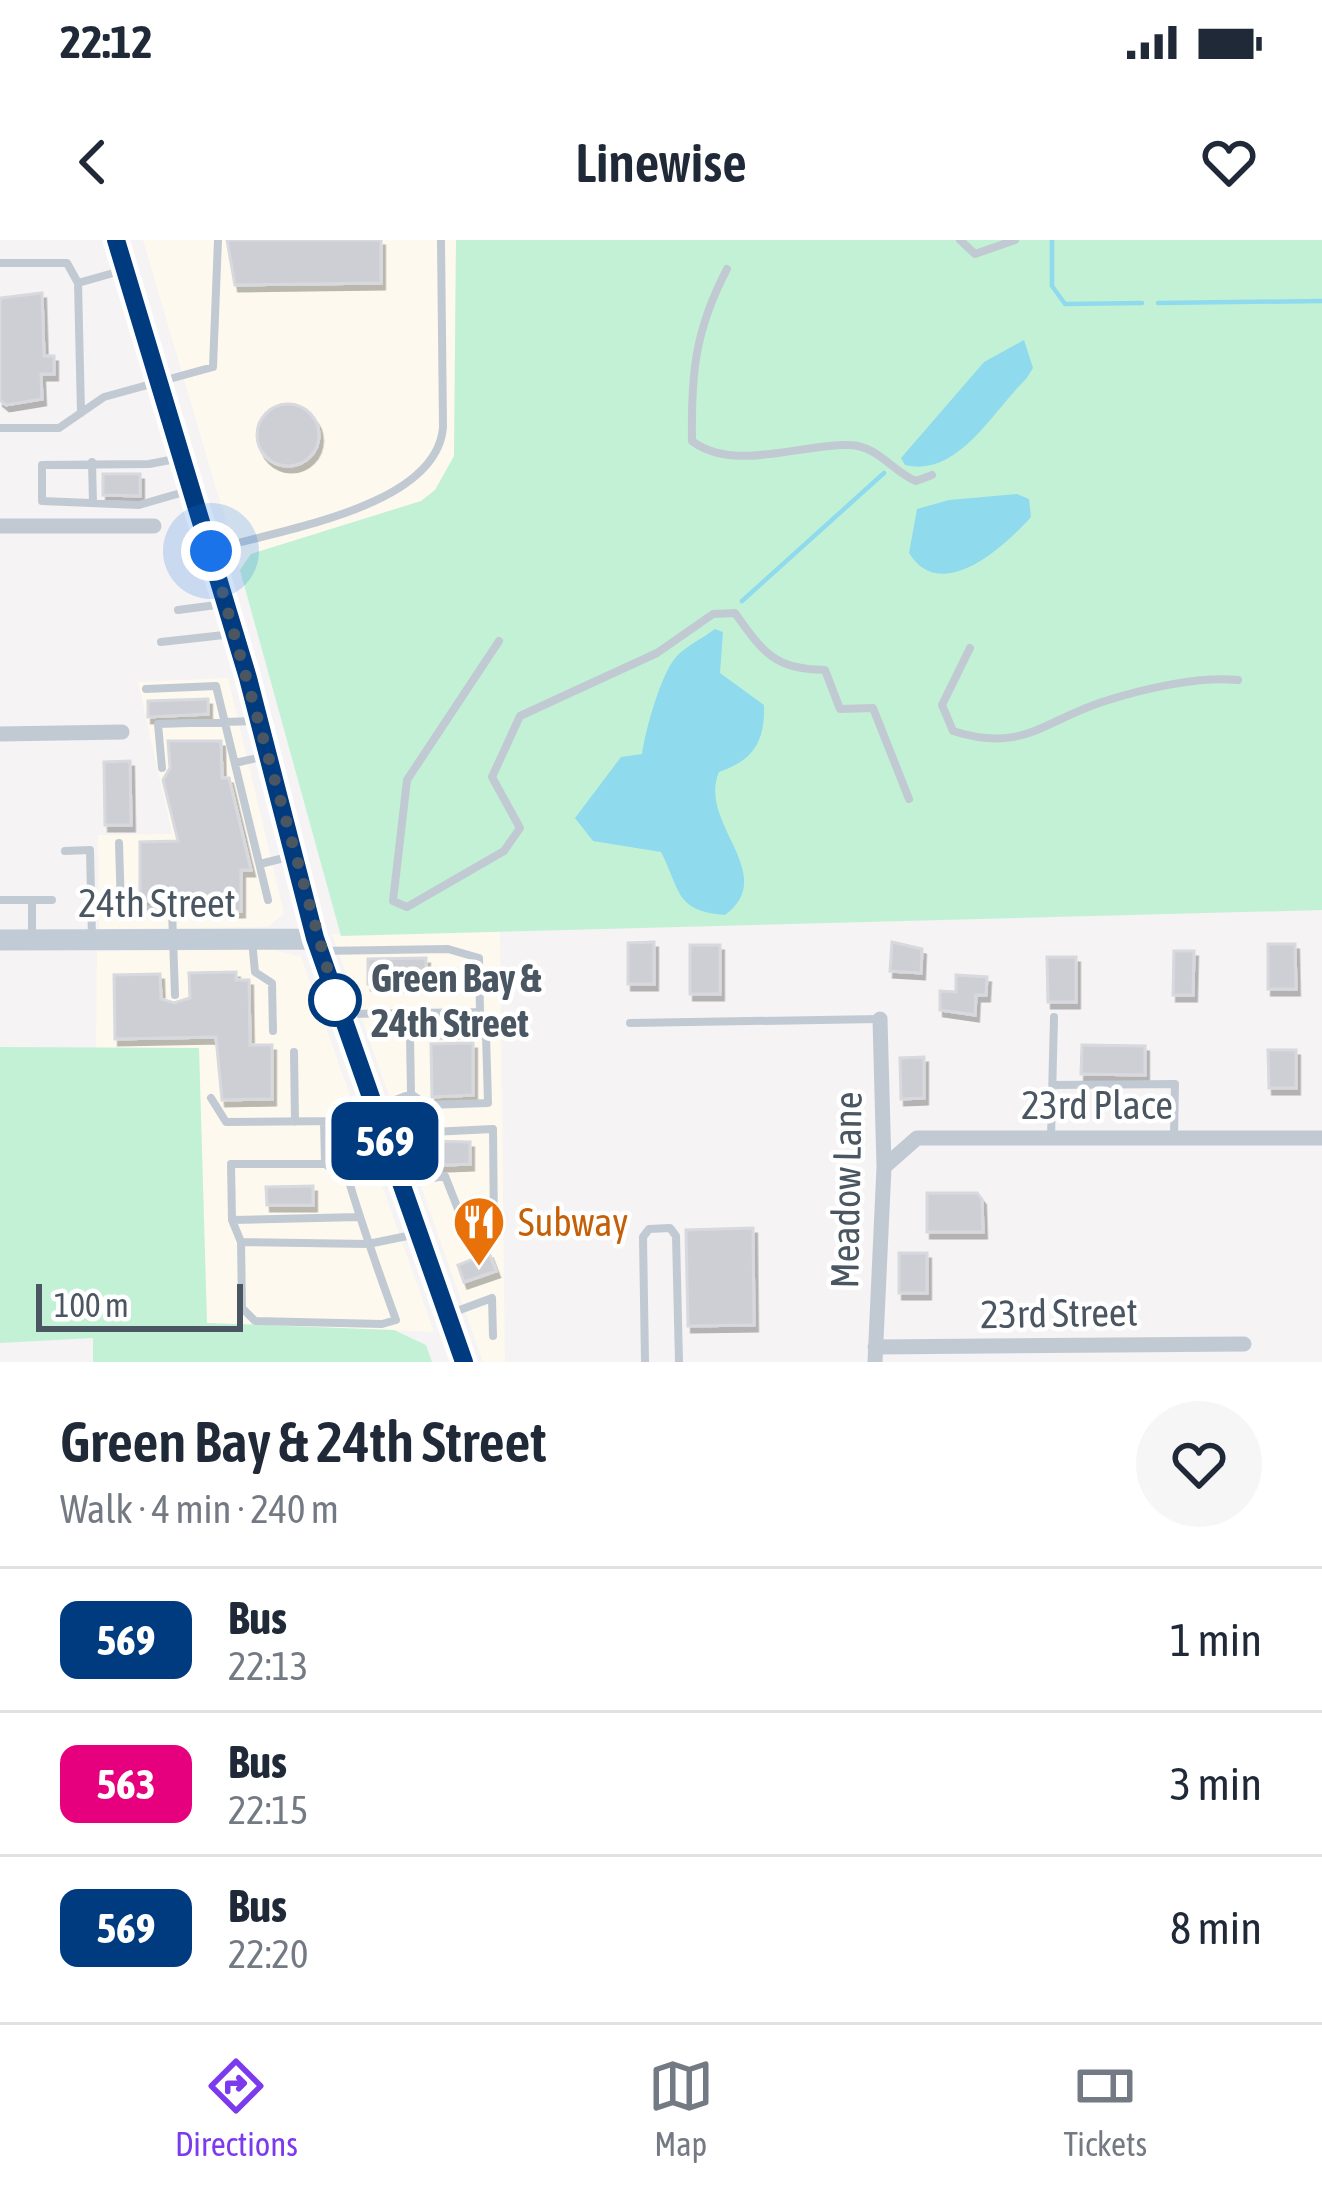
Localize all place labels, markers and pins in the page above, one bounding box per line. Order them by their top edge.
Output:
place label: Green Bay & 24th Street [371,956,542,1045]
marker: Green Bay & 24th Street [310,975,360,1025]
restaurant icon: Subway [451,1194,507,1268]
place label: Subway [518,1200,628,1244]

